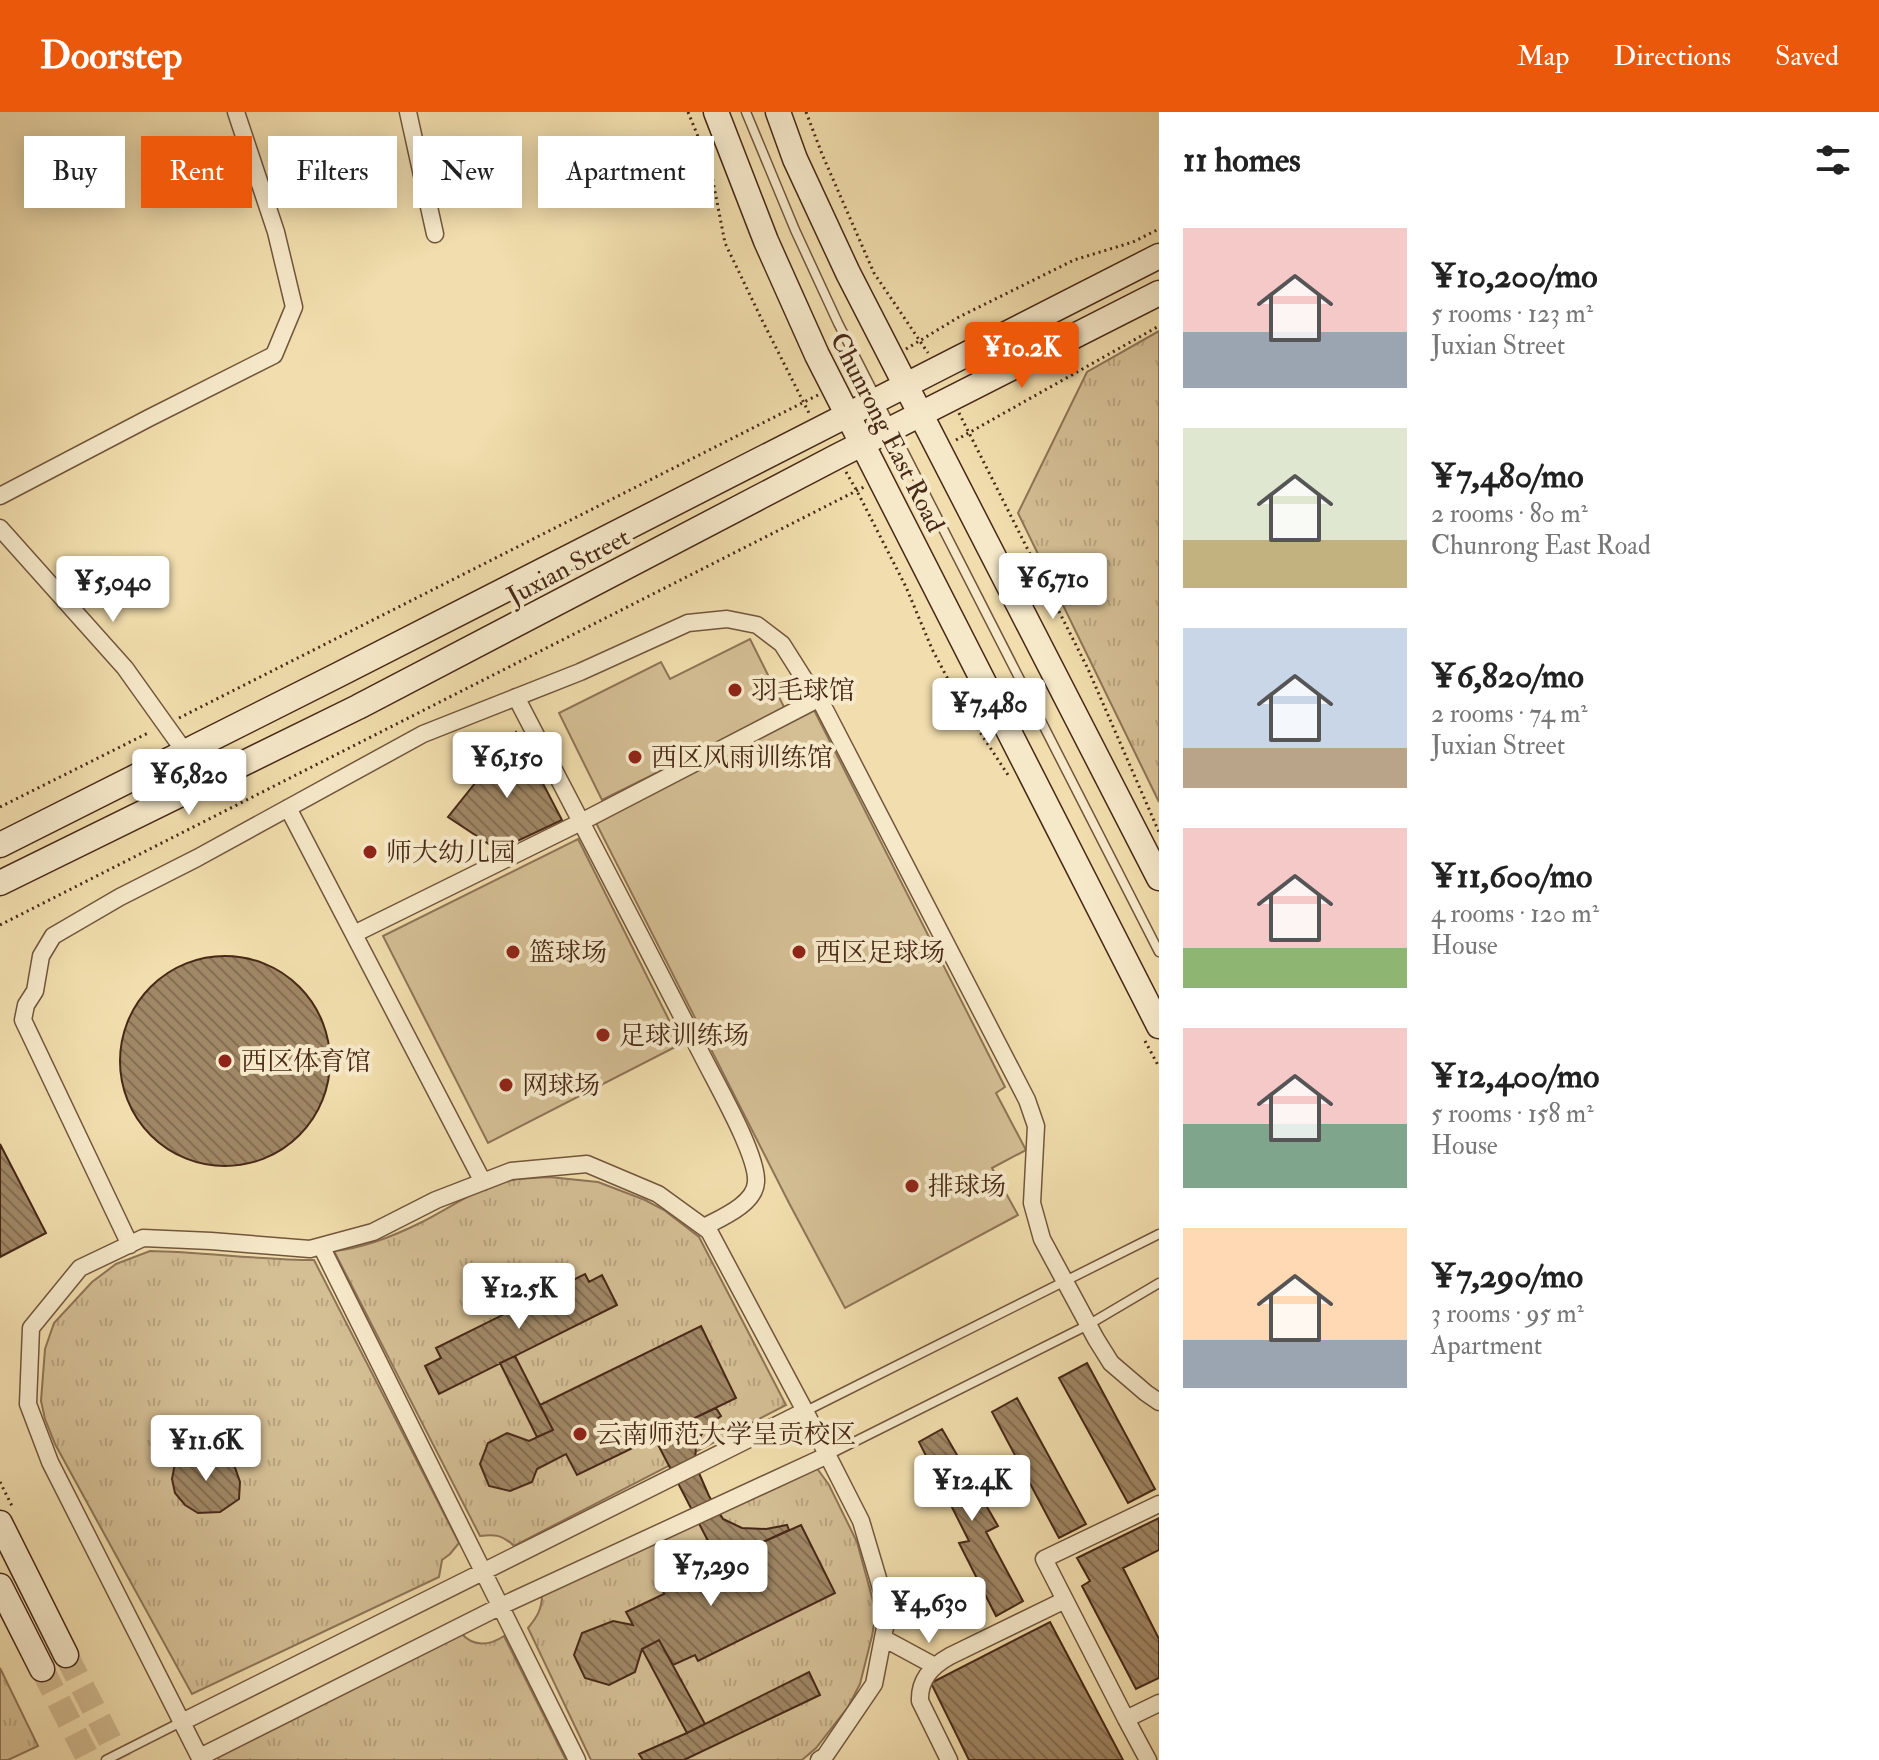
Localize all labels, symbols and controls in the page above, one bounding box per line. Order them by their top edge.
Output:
text: Doorstep [40,32,182,80]
text: Map [1517,39,1570,74]
text: Directions [1614,39,1731,74]
text: Saved [1775,39,1839,74]
chip: Buy [24,136,125,208]
chip: Rent [141,136,252,208]
chip: Filters [268,136,397,208]
chip: New [413,136,522,208]
chip: Apartment [538,136,714,208]
icon: filters [1811,138,1855,182]
text: 11 homes [1183,139,1301,182]
text: ¥10,200/mo [1431,255,1598,298]
icon: home [1247,260,1343,356]
text: 5 rooms · 123 m² [1431,298,1593,330]
pin: ¥10.2K [957,322,1087,390]
street label: Chunrong East Road [823,327,951,538]
text: Juxian Street [1431,330,1565,362]
text: ¥10.2K [983,332,1061,364]
text: ¥7,480/mo [1431,455,1584,498]
icon: home [1247,460,1343,556]
text: 2 rooms · 80 m² [1431,498,1588,530]
street label: Juxian Street [501,521,635,613]
text: Chunrong East Road [1431,530,1651,562]
pin: ¥6,710 [988,553,1118,621]
pin: ¥5,040 [48,556,178,624]
text: ¥6,710 [1017,563,1089,595]
text: ¥5,040 [74,566,152,598]
text: ¥6,820/mo [1431,655,1584,698]
icon: home [1247,660,1343,756]
place label: 羽毛球馆 [751,675,855,707]
pin: ¥7,480 [924,678,1054,746]
marker: 羽毛球馆 [726,681,744,699]
text: ¥7,480 [950,688,1028,720]
text: 2 rooms · 74 m² [1431,698,1588,730]
text: Juxian Street [1431,730,1565,762]
pin: ¥6,150 [442,732,572,800]
text: ¥6,150 [471,742,543,774]
place label: 西区风雨训练馆 [651,742,833,774]
marker: 西区风雨训练馆 [626,748,644,766]
pin: ¥6,820 [124,749,254,817]
text: ¥6,820 [150,759,228,791]
place label: 师大幼儿园 [386,837,516,869]
marker: 师大幼儿园 [361,843,379,861]
text: ¥11,600/mo [1431,855,1592,898]
icon: home [1247,860,1343,956]
text: 4 rooms · 120 m² [1431,898,1599,930]
text: House [1431,930,1498,962]
place label: 篮球场 [529,937,607,969]
place label: 西区足球场 [815,937,945,969]
marker: 篮球场 [504,943,522,961]
marker: 西区足球场 [790,943,808,961]
place label: 足球训练场 [619,1020,749,1052]
marker: 足球训练场 [594,1026,612,1044]
place label: 西区体育馆 [241,1046,371,1078]
marker: 西区体育馆 [216,1052,234,1070]
text: ¥12,400/mo [1431,1055,1599,1098]
icon: home [1247,1060,1343,1156]
place label: 网球场 [522,1070,600,1102]
marker: 网球场 [497,1076,515,1094]
text: 5 rooms · 158 m² [1431,1098,1593,1130]
text: House [1431,1130,1498,1162]
place label: 排球场 [928,1171,1006,1203]
marker: 排球场 [903,1177,921,1195]
text: ¥7,290/mo [1431,1255,1583,1298]
icon: home [1247,1260,1343,1356]
pin: ¥12.5K [454,1263,584,1331]
text: ¥12.5K [481,1273,557,1305]
text: 3 rooms · 95 m² [1431,1298,1584,1330]
text: Apartment [1431,1330,1542,1362]
pin: ¥11.6K [141,1415,271,1483]
place label: 云南师范大学呈贡校区 [596,1419,856,1451]
text: ¥11.6K [169,1425,243,1457]
marker: 云南师范大学呈贡校区 [571,1425,589,1443]
pin: ¥12.4K [907,1455,1037,1523]
text: ¥12.4K [932,1465,1012,1497]
pin: ¥7,290 [646,1540,776,1608]
text: ¥7,290 [673,1550,749,1582]
pin: ¥4,630 [864,1577,994,1645]
text: ¥4,630 [891,1587,967,1619]

